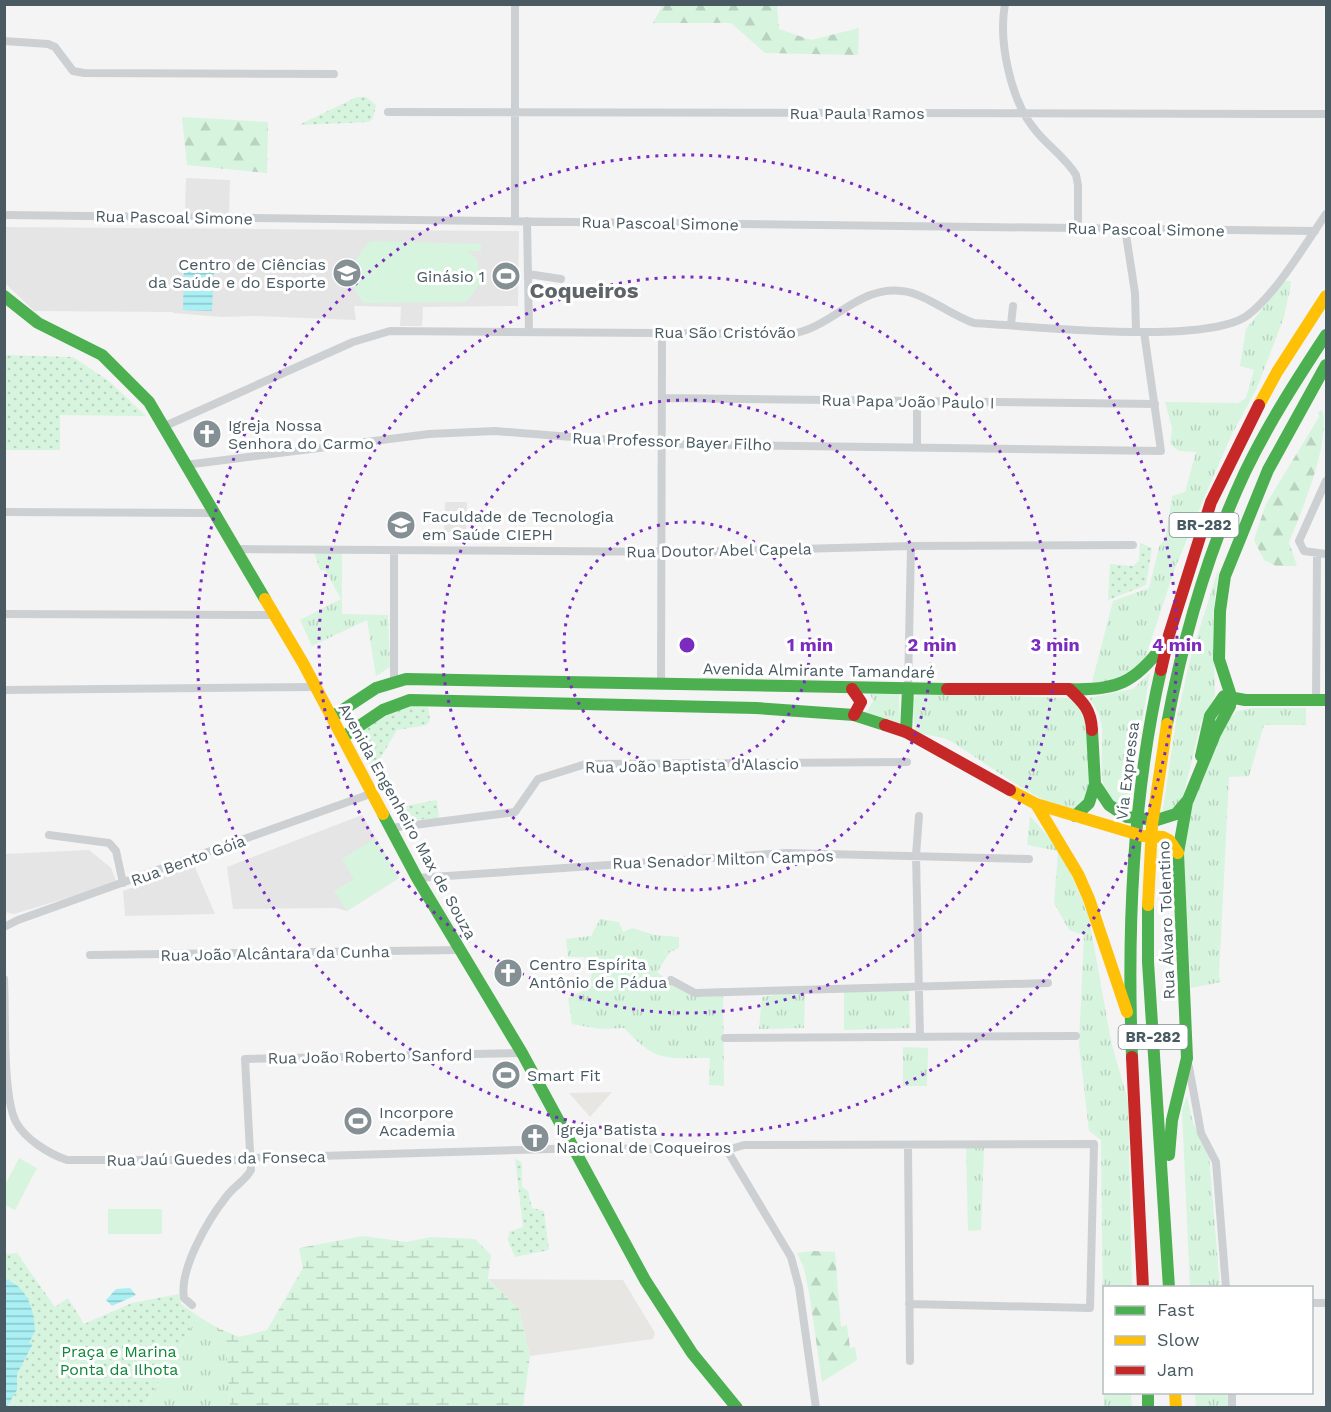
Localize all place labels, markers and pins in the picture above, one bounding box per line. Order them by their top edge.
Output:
place label: Centro de Ciências da Saúde e do Esporte [148,255,326,292]
school or university icon: Centro de Ciências da Saúde e do Esporte [331,257,363,289]
sports icon: Ginásio 1 [490,260,522,292]
place label: Ginásio 1 [417,267,485,286]
place label: Igreja Nossa Senhora do Carmo [228,416,374,453]
church icon: Igreja Nossa Senhora do Carmo [191,418,223,450]
place label: Faculdade de Tecnologia em Saúde CIEPH [422,507,614,544]
school or university icon: Faculdade de Tecnologia em Saúde CIEPH [385,509,417,541]
centre of rings [677,635,697,655]
place label: Centro Espírita Antônio de Pádua [529,955,667,992]
church icon: Centro Espírita Antônio de Pádua [492,957,524,989]
sports icon: Smart Fit [490,1059,522,1091]
place label: Smart Fit [527,1066,601,1085]
place label: Incorpore Academia [379,1103,455,1140]
sports icon: Incorpore Academia [342,1105,374,1137]
place label: Igreja Batista Nacional de Coqueiros [556,1120,731,1157]
church icon: Igreja Batista Nacional de Coqueiros [519,1122,551,1154]

